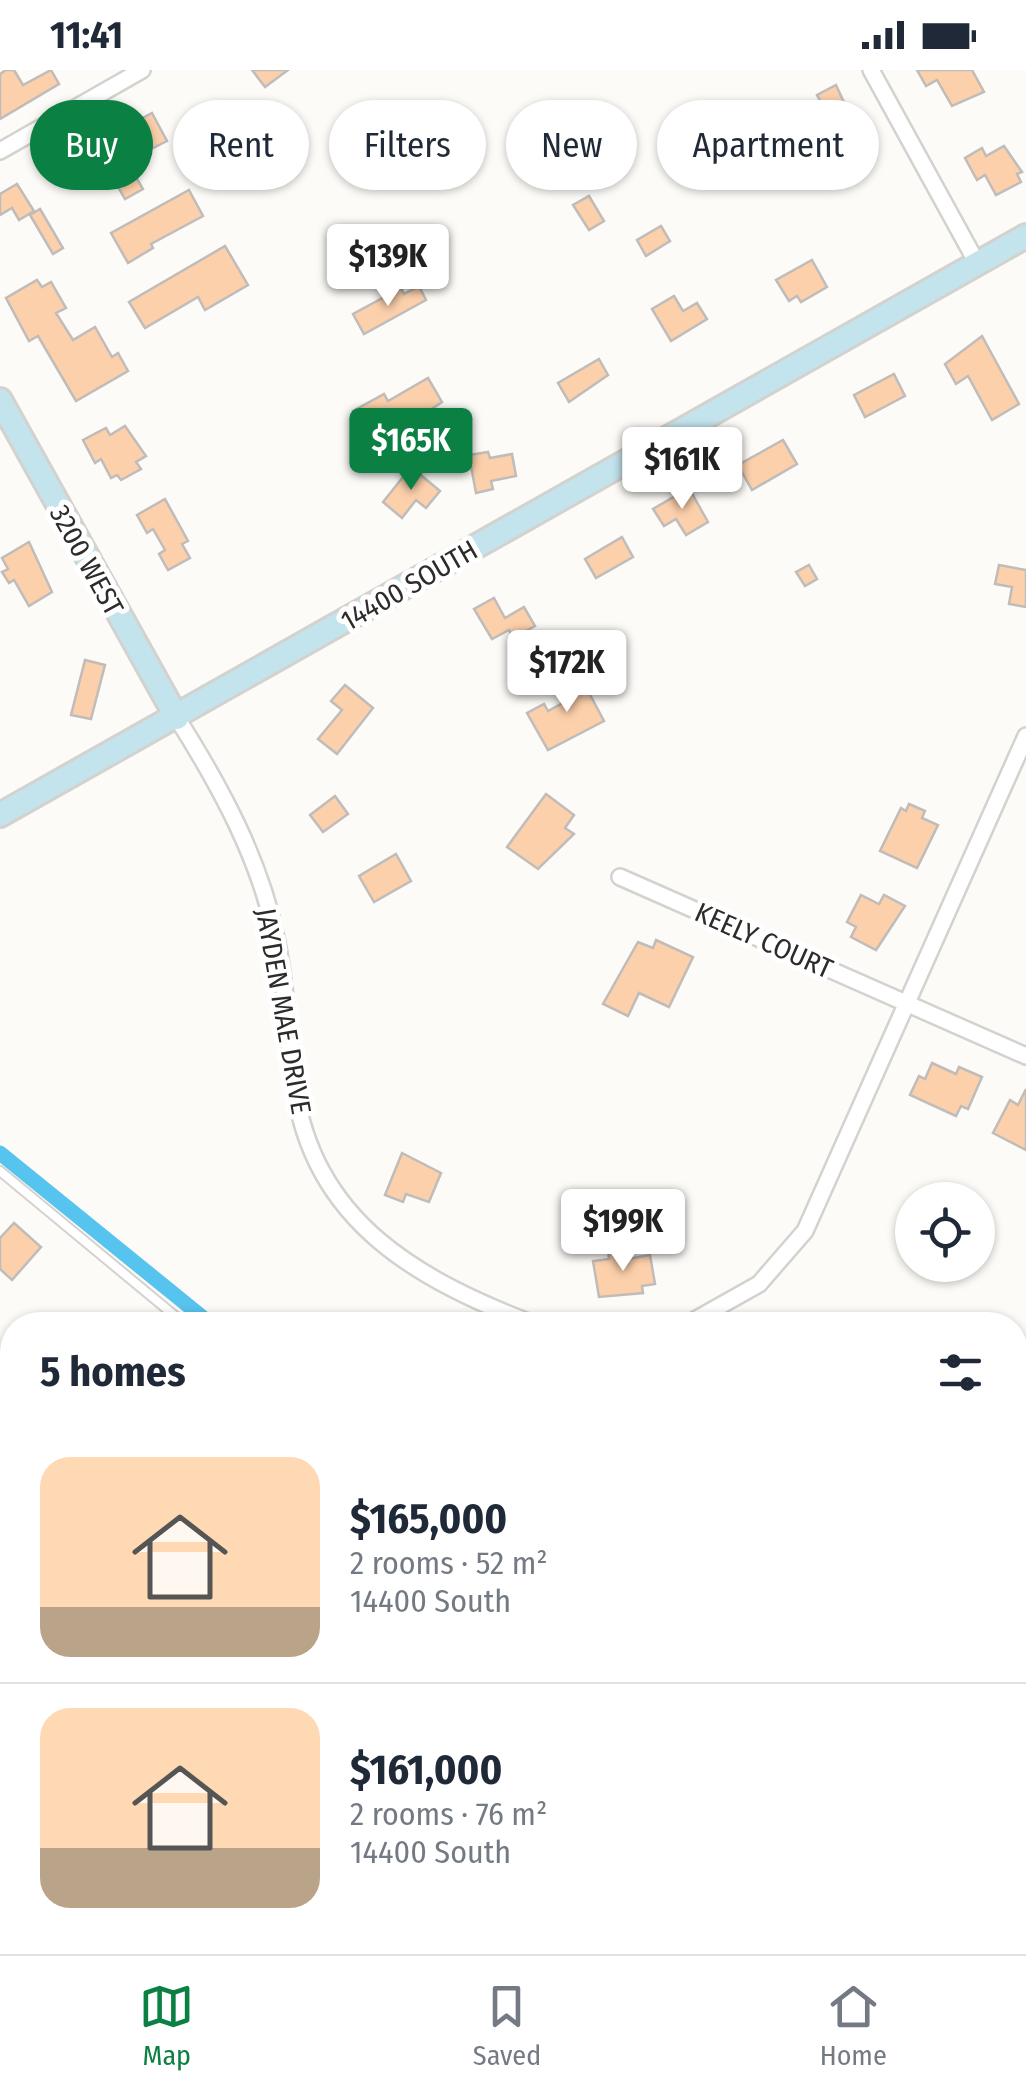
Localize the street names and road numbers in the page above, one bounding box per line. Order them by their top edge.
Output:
street label: 3200 WEST [43,500,130,621]
street label: 14400 SOUTH [335,533,483,638]
street label: KEELY COURT [690,896,838,985]
street label: JAYDEN MAE DRIVE [249,906,318,1117]

